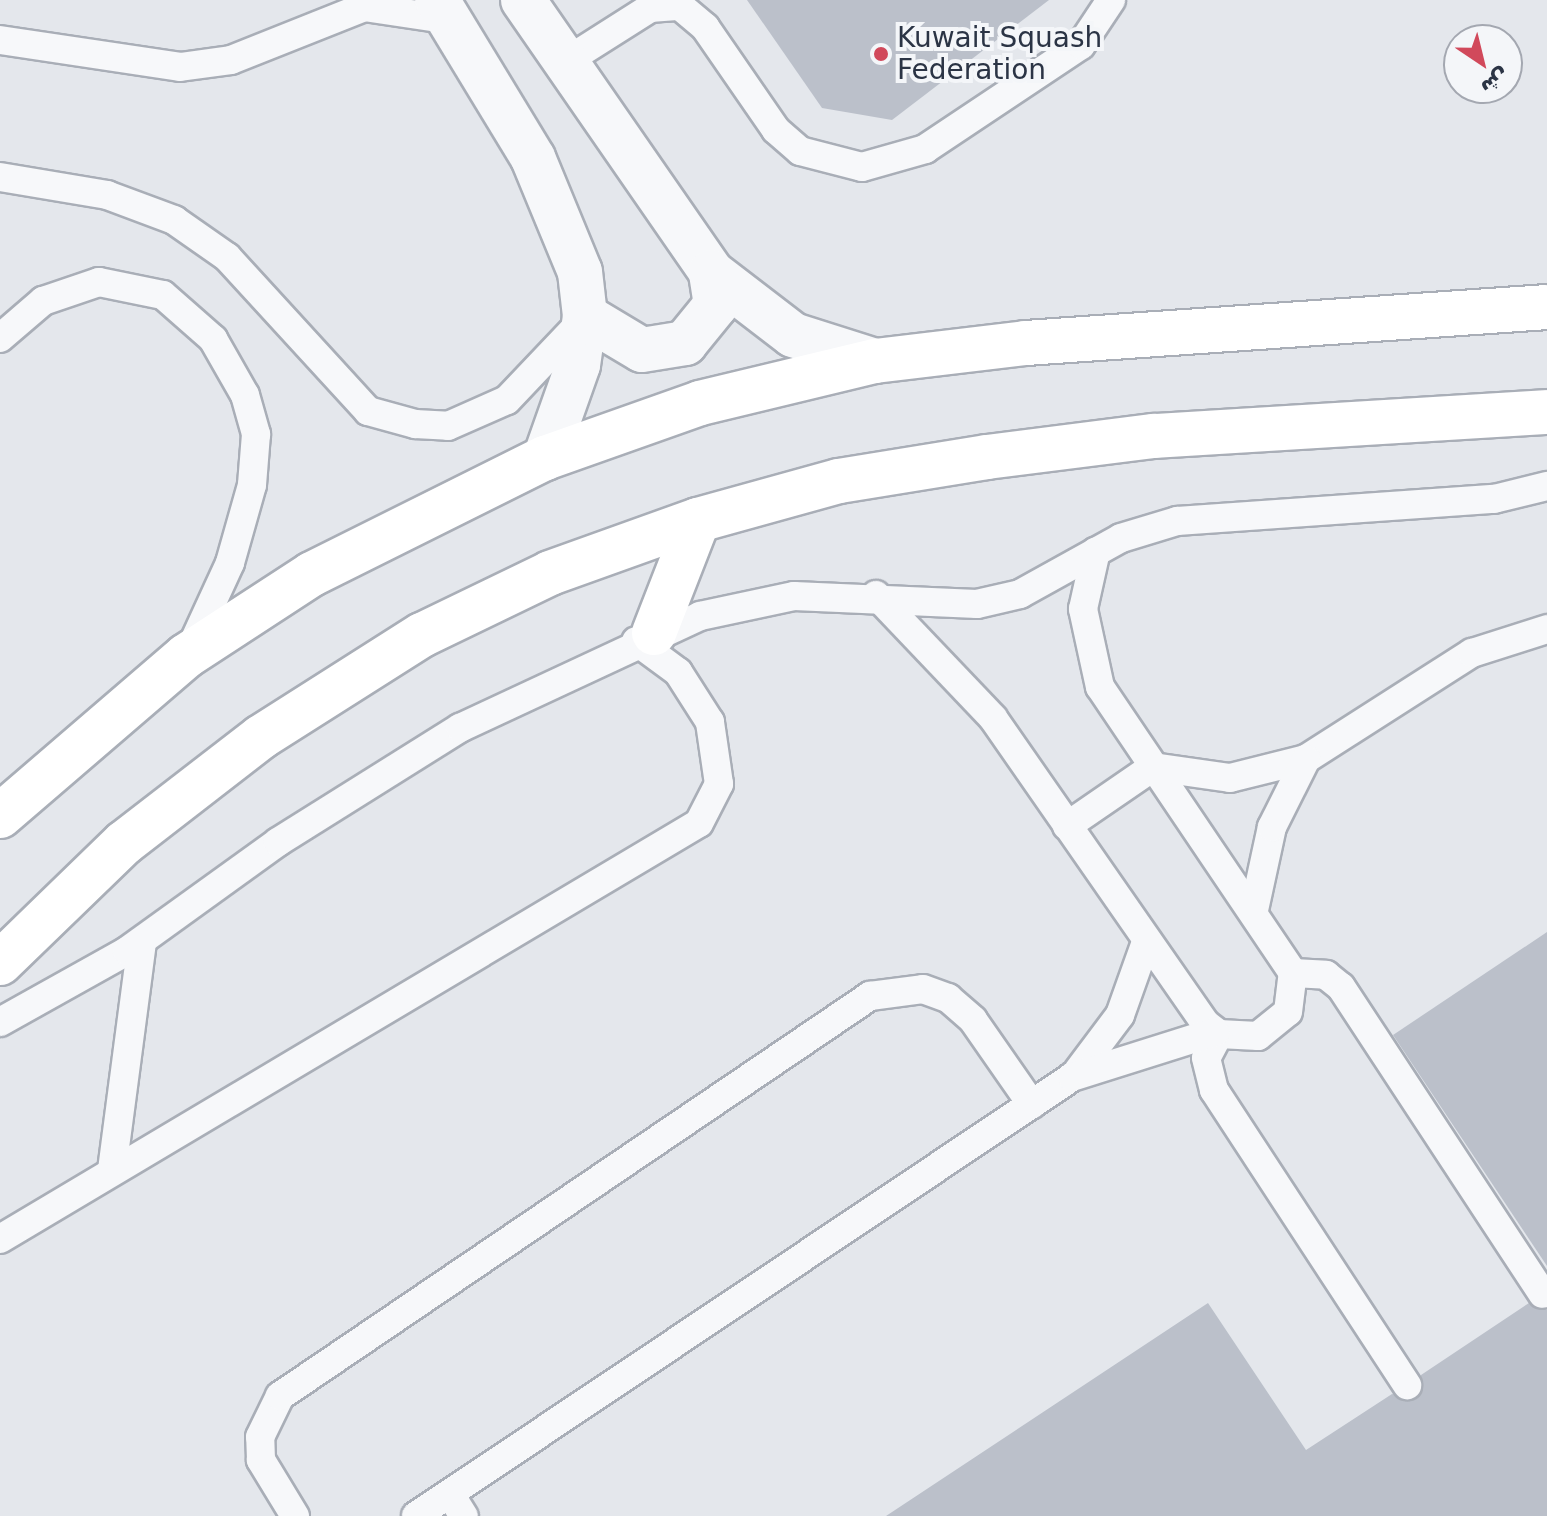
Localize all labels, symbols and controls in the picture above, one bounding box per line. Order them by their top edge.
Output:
place label: Kuwait Squash Federation [897,21,1102,87]
north arrow [1443,24,1523,104]
marker: Kuwait Squash Federation [872,45,890,63]
text: ش [1476,63,1516,101]

